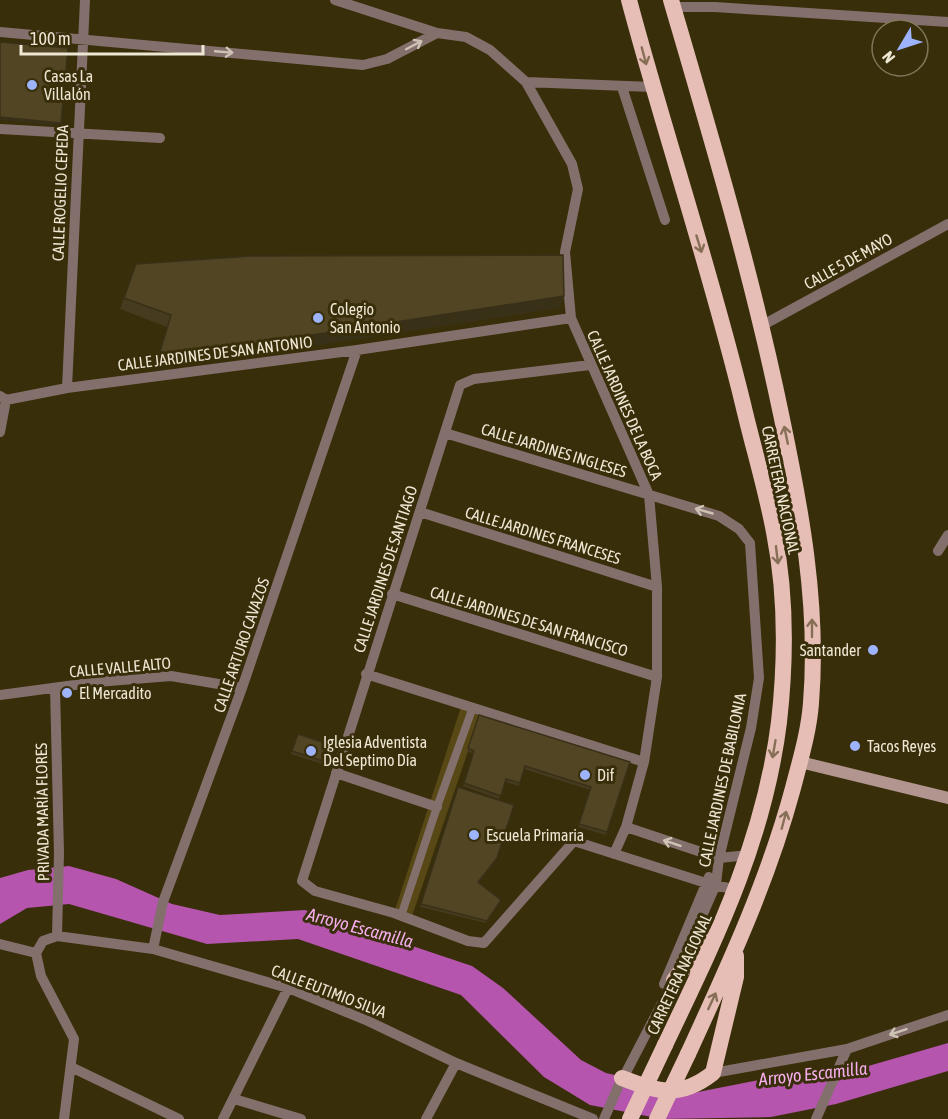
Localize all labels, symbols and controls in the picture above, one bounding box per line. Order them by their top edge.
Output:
scale bar [21,18,202,56]
north arrow [870,18,930,78]
text: 100 m [30,28,71,49]
one-way arrow [405,39,422,51]
one-way arrow [214,47,234,58]
one-way arrow [639,47,650,66]
text: N [878,48,898,67]
place label: Casas La Villalón [44,67,93,103]
marker: Casas La Villalón [25,78,39,92]
street label: CALLE ROGELIO CEPEDA [49,124,71,261]
street label: CALLE 5 DE MAYO [801,229,895,293]
one-way arrow [694,234,705,253]
place label: Colegio San Antonio [330,300,401,336]
marker: Colegio San Antonio [311,311,325,325]
street label: CALLE JARDINES DE LA BOCA [584,327,666,483]
street label: CALLE JARDINES DE SAN ANTONIO [117,332,313,374]
street label: CALLE JARDINES INGLESES [479,419,629,481]
street label: CARRETERA NACIONAL [759,424,804,557]
one-way arrow [779,426,791,445]
street label: CALLE JARDINES DE SANTIAGO [350,483,420,655]
street label: CALLE JARDINES FRANCESES [463,503,623,567]
one-way arrow [695,505,714,516]
one-way arrow [772,544,783,564]
street label: CALLE ARTURO CAVAZOS [209,575,273,715]
street label: CALLE JARDINES DE SAN FRANCISCO [428,582,630,660]
one-way arrow [806,618,818,638]
place label: Santander [800,641,861,659]
marker: Santander [866,643,880,657]
street label: CALLE VALLE ALTO [68,654,172,680]
place label: El Mercadito [79,684,152,702]
marker: El Mercadito [60,686,74,700]
street label: CALLE JARDINES DE BABILONIA [695,691,749,869]
place label: Iglesia Adventista Del Septimo Día [323,733,427,770]
place label: Tacos Reyes [867,737,936,756]
one-way arrow [768,738,779,758]
marker: Tacos Reyes [848,739,862,753]
street label: PRIVADA MARÍA FLORES [32,743,52,881]
marker: Iglesia Adventista Del Septimo Día [304,744,318,758]
place label: Dif [597,766,615,784]
marker: Dif [578,768,592,782]
one-way arrow [779,810,791,829]
place label: Escuela Primaria [486,826,584,844]
marker: Escuela Primaria [467,828,481,842]
one-way arrow [663,836,682,847]
water label: Arroyo Escamilla [304,903,416,952]
street label: CARRETERA NACIONAL [643,910,715,1037]
street label: CALLE EUTIMIO SILVA [269,961,389,1021]
one-way arrow [707,992,719,1010]
one-way arrow [889,1028,907,1039]
water label: Arroyo Escamilla [757,1057,869,1090]

